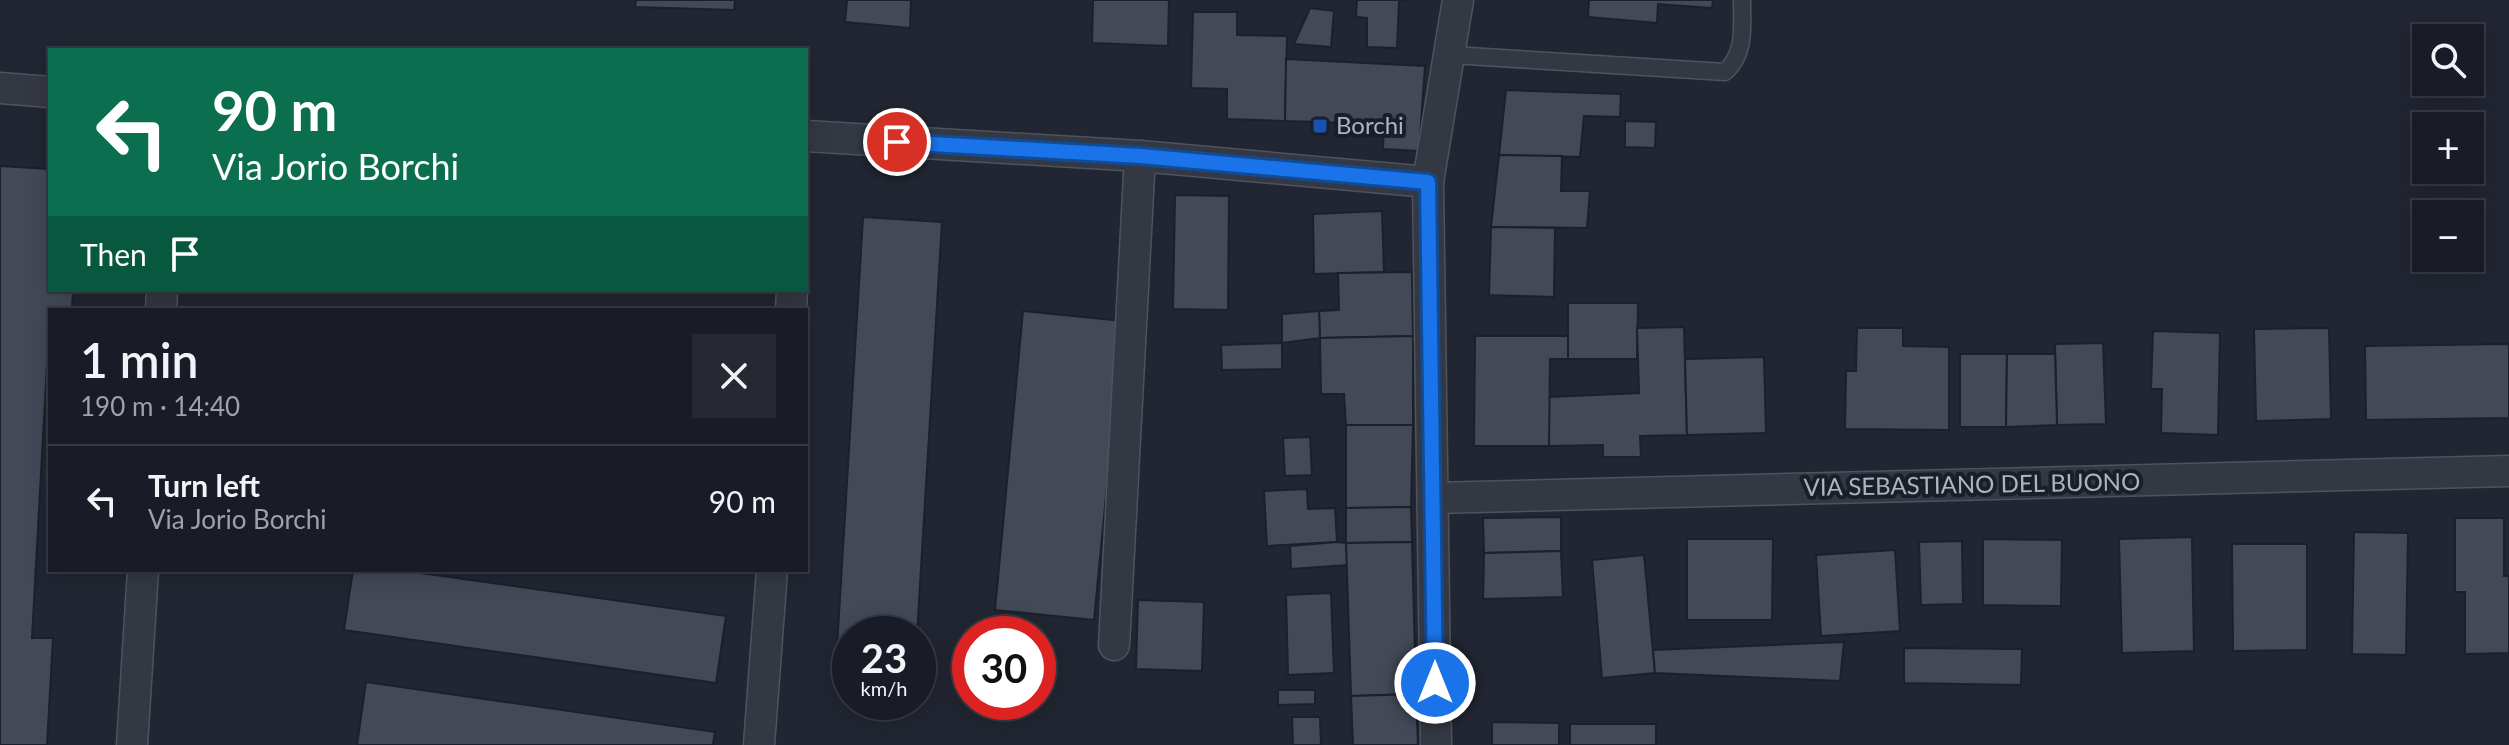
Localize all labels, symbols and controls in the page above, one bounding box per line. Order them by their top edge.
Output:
map controls [2412,24,2484,272]
button: search [2412,24,2484,96]
text: 90 m [212,76,337,143]
icon: left [80,80,184,184]
pin [863,108,931,176]
place label: Borchi [1336,110,1404,139]
button: + [2412,112,2484,184]
marker: Borchi [1311,117,1329,135]
icon: arrive [875,120,919,164]
text: Via Jorio Borchi [212,144,459,188]
button: − [2412,200,2484,272]
icon: arrive [163,232,207,276]
text: Then [80,236,147,272]
text: 1 min [80,331,198,388]
button: close [692,334,776,418]
text: 190 m · 14:40 [80,390,240,422]
street label: VIA SEBASTIANO DEL BUONO [1803,466,2140,501]
text: Turn left [148,467,260,503]
icon: left [80,479,124,523]
text: 90 m [709,483,776,519]
text: Via Jorio Borchi [148,503,326,535]
speed limit sign: 30 [952,616,1056,720]
text: 23 [861,634,907,682]
position arrow [1393,641,1477,725]
text: km/h [861,676,907,700]

